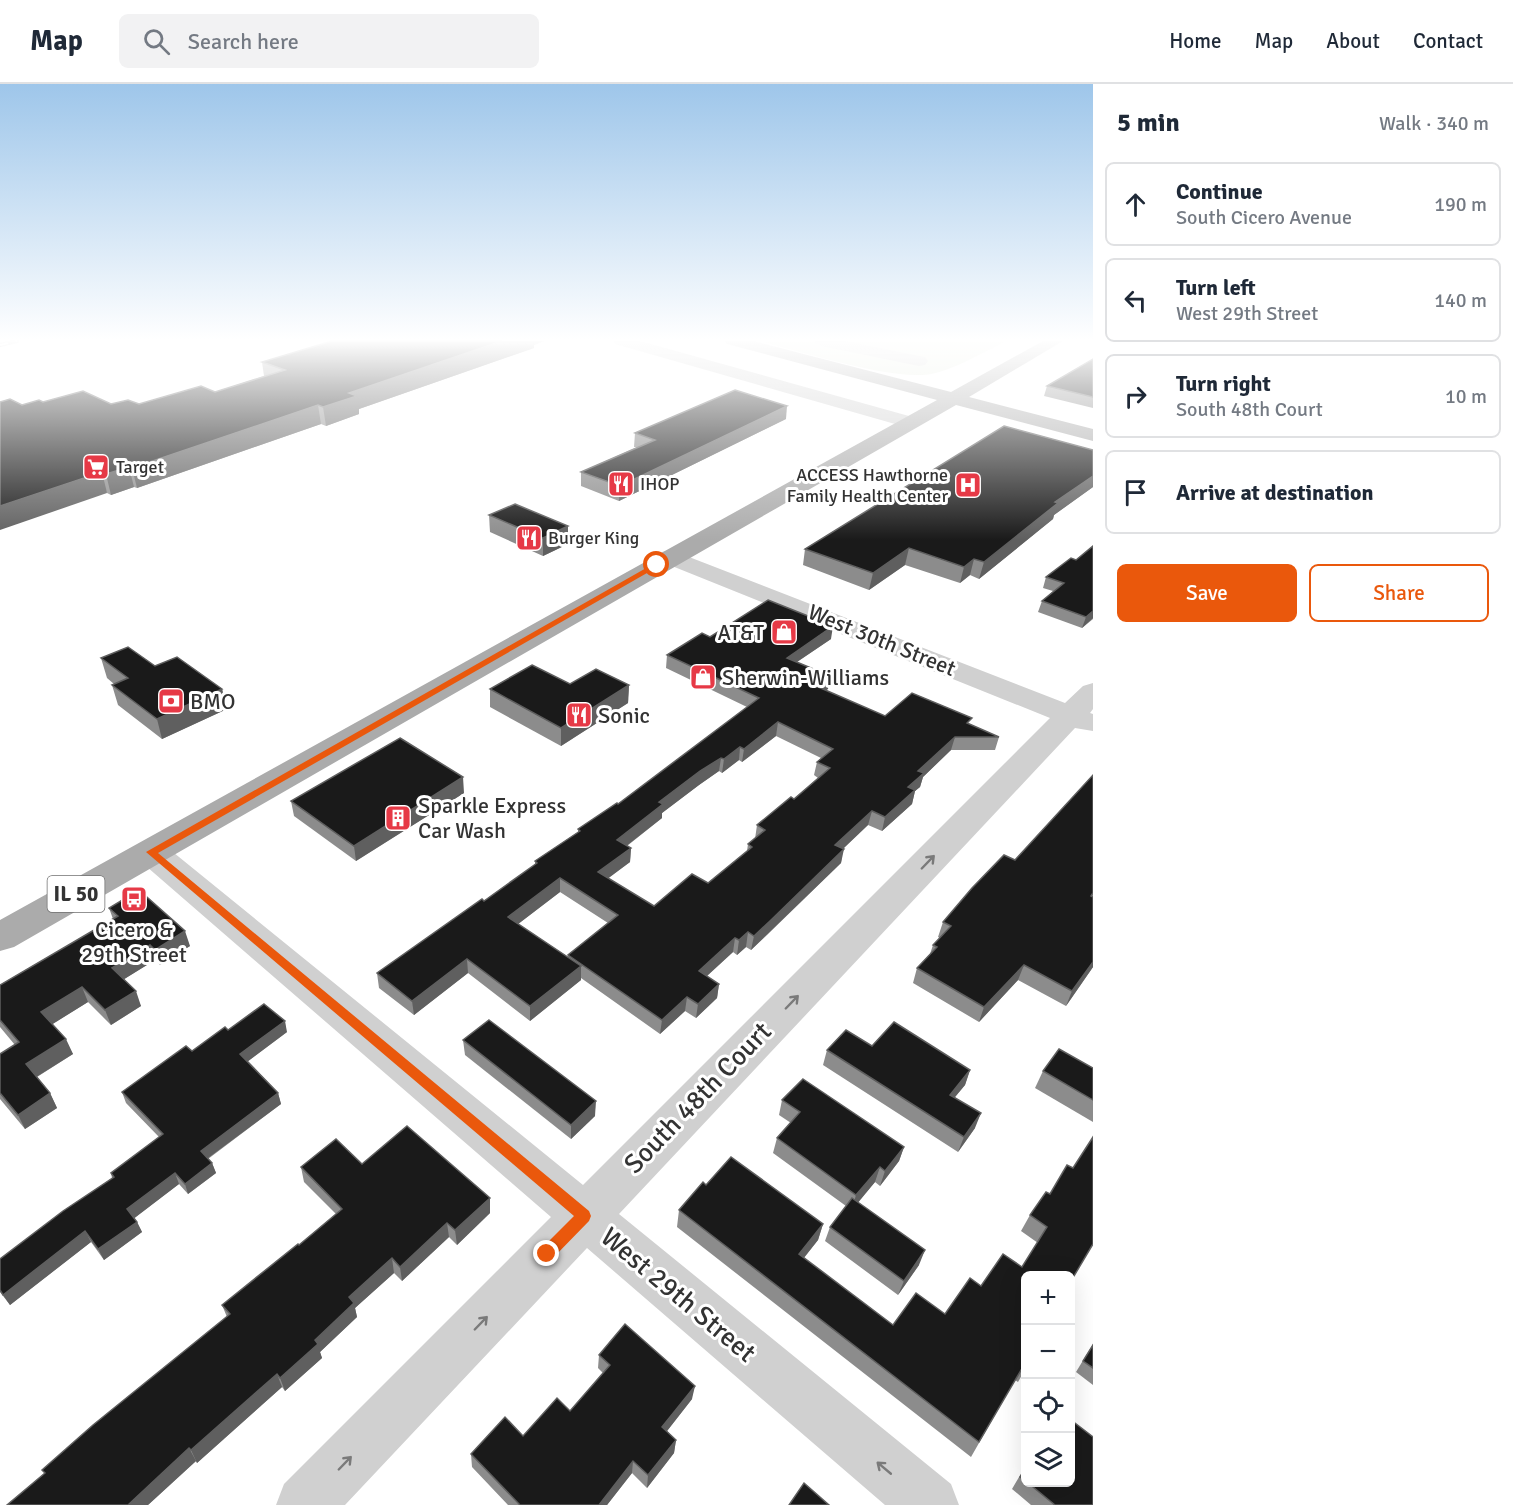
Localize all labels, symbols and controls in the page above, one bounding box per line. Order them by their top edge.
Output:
search box [119,14,539,68]
text: Map [30,24,83,58]
icon: search [140,25,173,58]
text: Search here [188,28,299,55]
text: Home [1169,28,1222,54]
text: Map [1255,28,1293,54]
text: About [1326,28,1380,54]
text: Contact [1413,28,1483,54]
text: 5 min [1117,107,1180,139]
text: Walk · 340 m [1379,111,1489,136]
text: Continue [1176,178,1263,205]
icon: ahead [1119,188,1152,221]
text: 190 m [1434,192,1487,217]
text: South Cicero Avenue [1176,205,1352,230]
text: Turn left [1176,274,1256,301]
icon: left [1119,284,1152,317]
text: 140 m [1434,288,1487,313]
text: West 29th Street [1176,301,1318,326]
text: Turn right [1176,370,1271,397]
icon: right [1119,380,1152,413]
text: 10 m [1445,384,1487,409]
text: South 48th Court [1176,397,1323,422]
supermarket icon: Target [81,452,111,482]
place label: Target [116,456,164,478]
place label: ACCESS Hawthorne Family Health Center [787,464,948,507]
restaurant icon: IHOP [606,469,636,499]
hospital icon: ACCESS Hawthorne Family Health Center [953,470,983,500]
place label: IHOP [640,473,679,495]
icon: arrive [1119,476,1152,509]
text: Arrive at destination [1176,479,1373,506]
restaurant icon: Burger King [514,523,544,553]
place label: Burger King [548,527,639,549]
route start [643,551,669,577]
button: Save [1117,564,1297,622]
button: Share [1309,564,1489,622]
street label: West 30th Street [804,598,960,682]
shop icon: AT&T [769,617,799,647]
place label: AT&T [717,619,764,646]
shop icon: Sherwin-Williams [688,662,718,692]
place label: Sherwin-Williams [722,664,889,691]
bank icon: BMO [156,686,186,716]
place label: BMO [190,688,235,715]
restaurant icon: Sonic [564,700,594,730]
place label: Sonic [598,702,650,729]
place label: Sparkle Express Car Wash [418,792,566,844]
building icon: Sparkle Express Car Wash [383,803,413,833]
one-way arrow [921,854,935,869]
road number: IL 50 [48,876,104,912]
bus stop icon: Cicero & 29th Street [119,884,149,914]
place label: Cicero & 29th Street [81,916,187,968]
one-way arrow [785,994,799,1009]
street label: South 48th Court [617,1015,779,1181]
street label: West 29th Street [594,1221,762,1369]
route end [533,1240,559,1266]
map controls [1021,1271,1075,1487]
button: + [1021,1271,1075,1325]
one-way arrow [473,1315,488,1330]
button: − [1021,1325,1075,1379]
button: locate [1021,1379,1075,1433]
button: layers [1021,1433,1075,1487]
one-way arrow [338,1455,353,1470]
one-way arrow [876,1462,892,1475]

